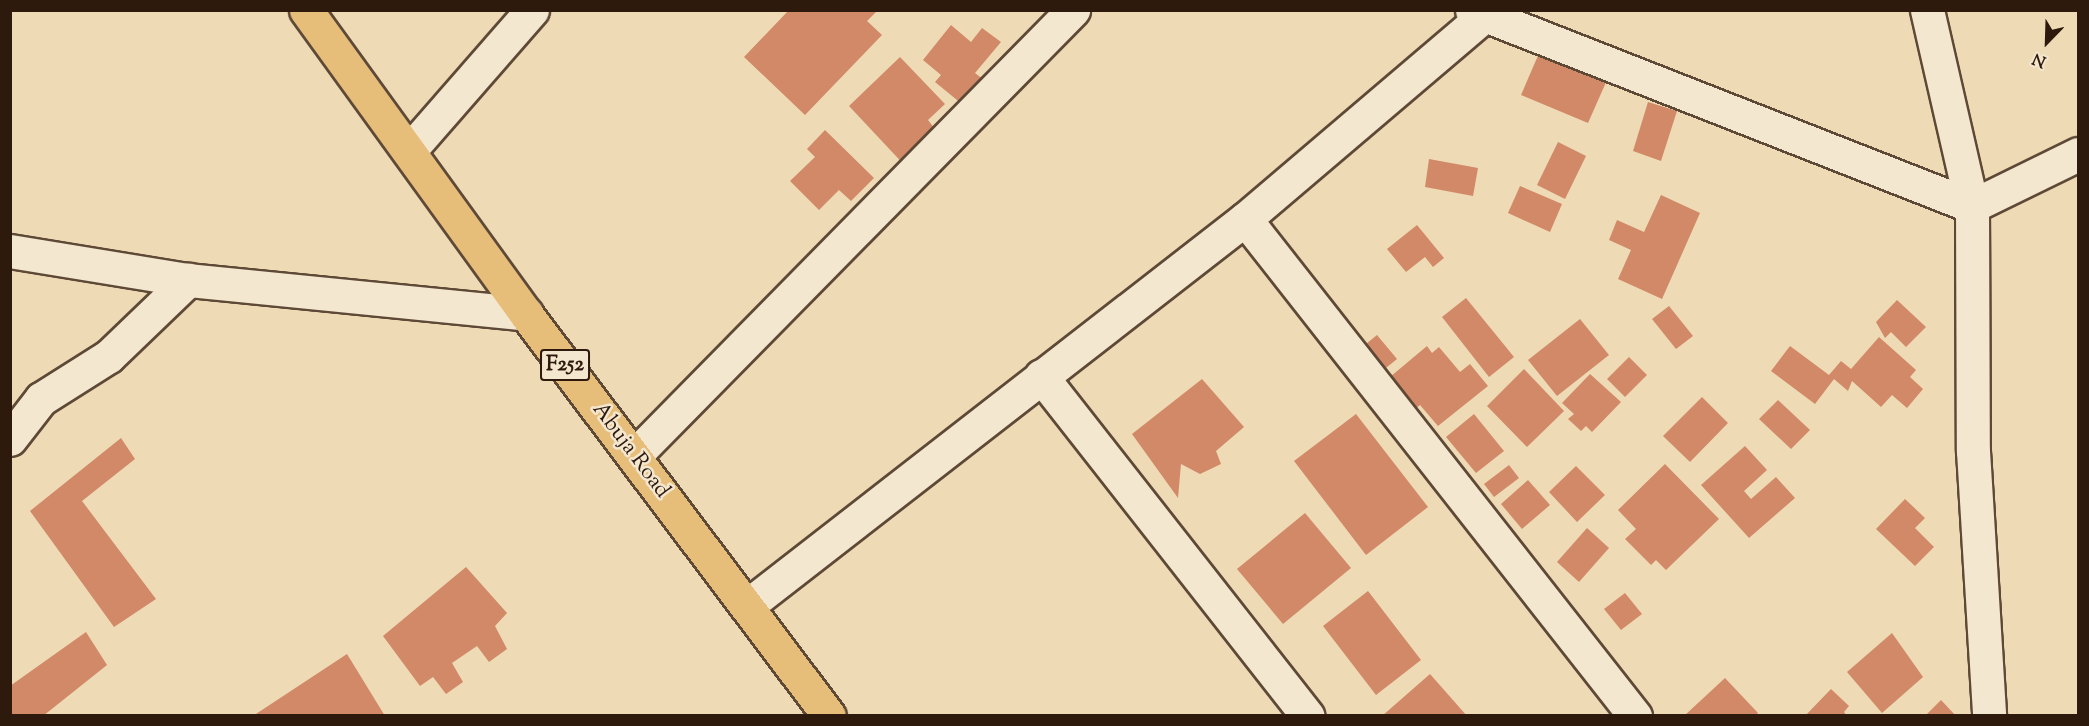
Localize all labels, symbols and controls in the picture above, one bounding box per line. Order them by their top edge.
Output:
north arrow [2017,12,2077,72]
text: N [2029,46,2050,72]
road number: F252 [540,347,590,383]
street label: Abuja Road [586,398,674,504]

